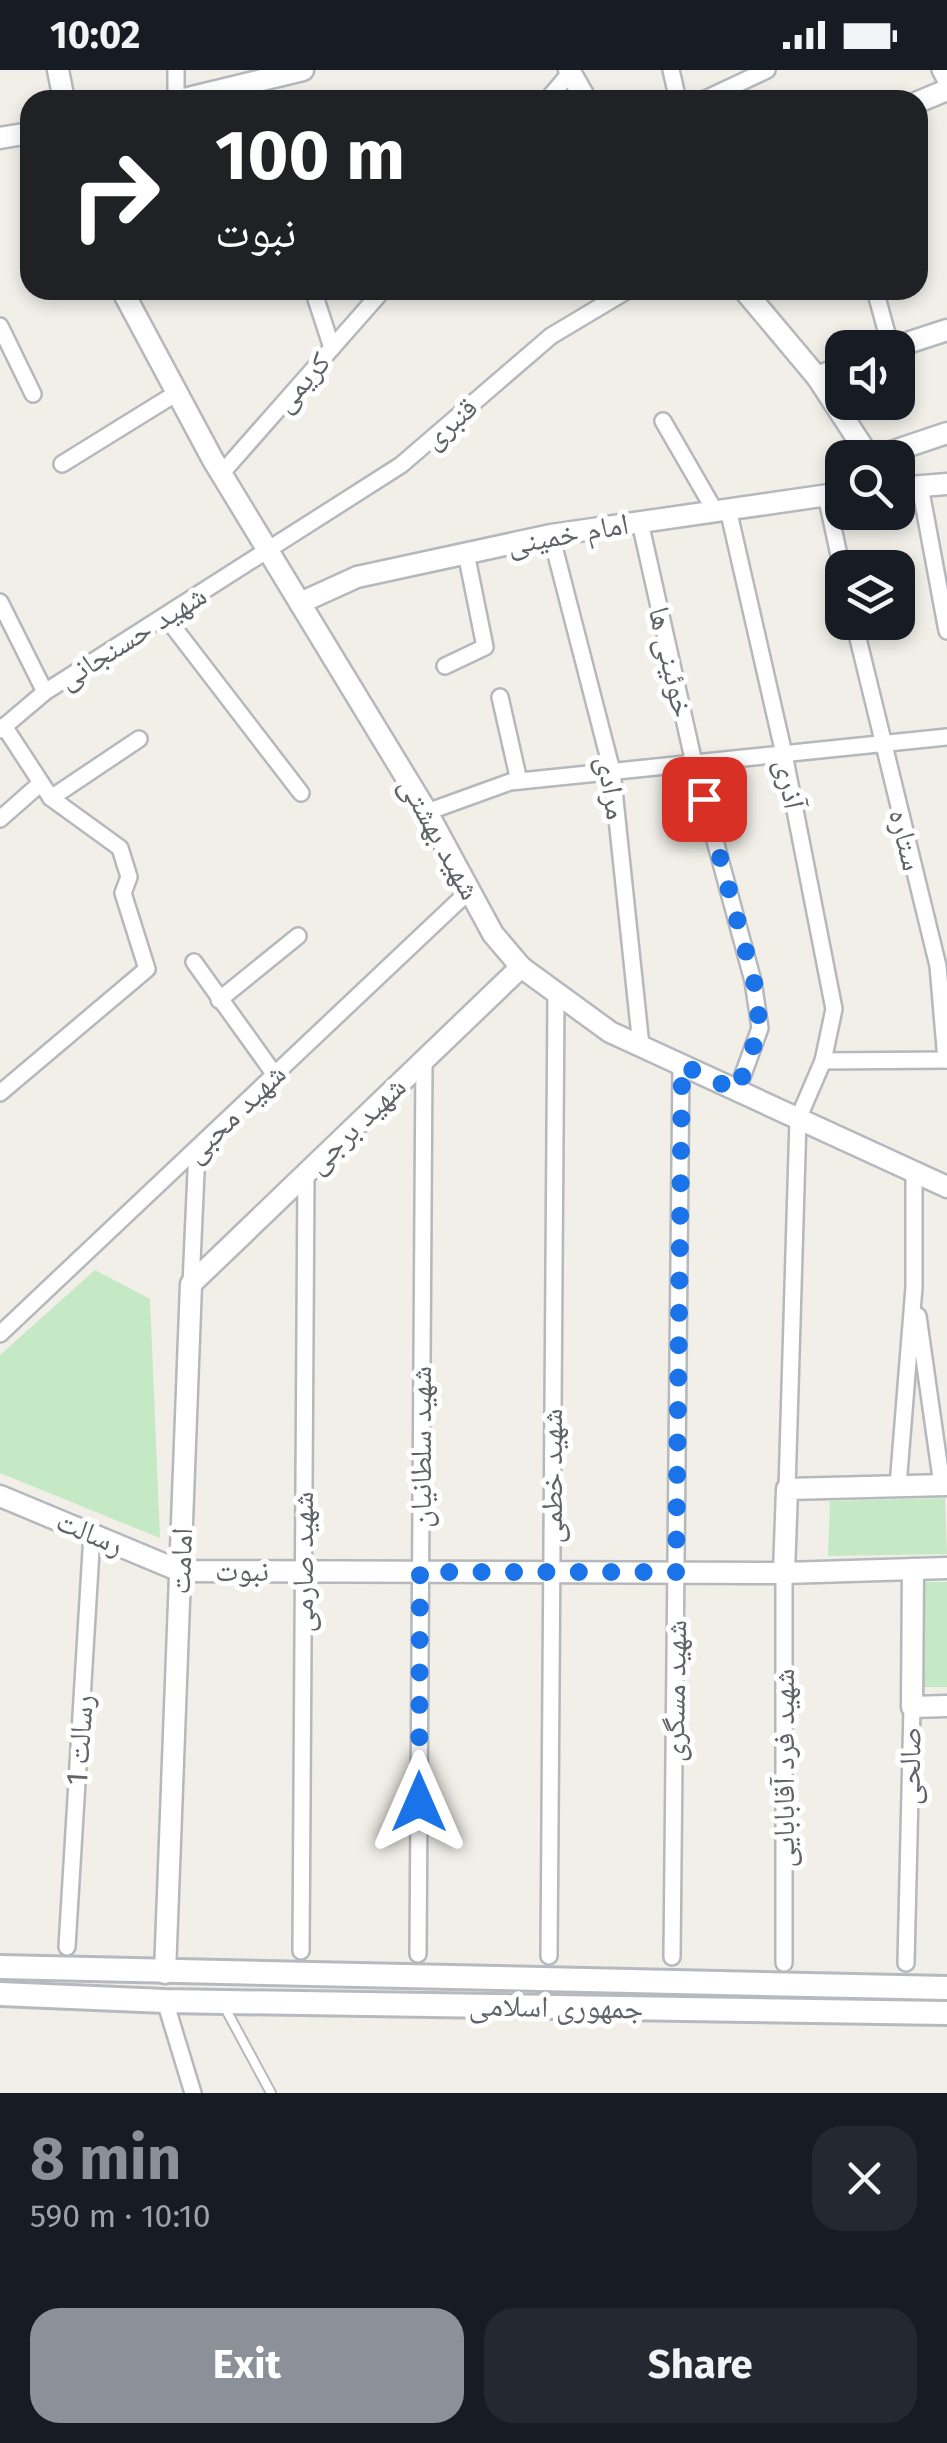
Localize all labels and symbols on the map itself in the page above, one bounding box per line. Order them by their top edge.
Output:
street label: کریمی [266,345,338,419]
street label: قنبری [415,389,485,457]
street label: امام خمینی [504,506,632,563]
street label: شهید حسنجانی [51,577,213,697]
street label: خوئینی ها [641,603,701,721]
street label: مرادی [589,754,635,822]
street label: آذری [768,756,813,813]
pin [662,757,747,842]
street label: شهید بهشتی [392,770,488,906]
street label: ستاره [881,806,931,874]
street label: شهید محبی [177,1056,293,1170]
street label: شهید برجی [299,1069,413,1181]
street label: شهید سلطانیان [403,1366,439,1528]
street label: شهید خطمی [534,1408,570,1544]
street label: شهید صارمی [285,1491,321,1633]
street label: رسالت [51,1503,129,1563]
street label: امامت [162,1527,200,1595]
street label: نبوت [215,1553,269,1589]
street label: شهید مسگری [656,1620,694,1762]
street label: شهید فرد آقابابایی [766,1668,802,1868]
street label: رسالت 1 [59,1693,101,1787]
street label: صالحی [891,1727,929,1805]
position arrow [367,1750,471,1854]
street label: جمهوری اسلامی [468,1987,644,2027]

